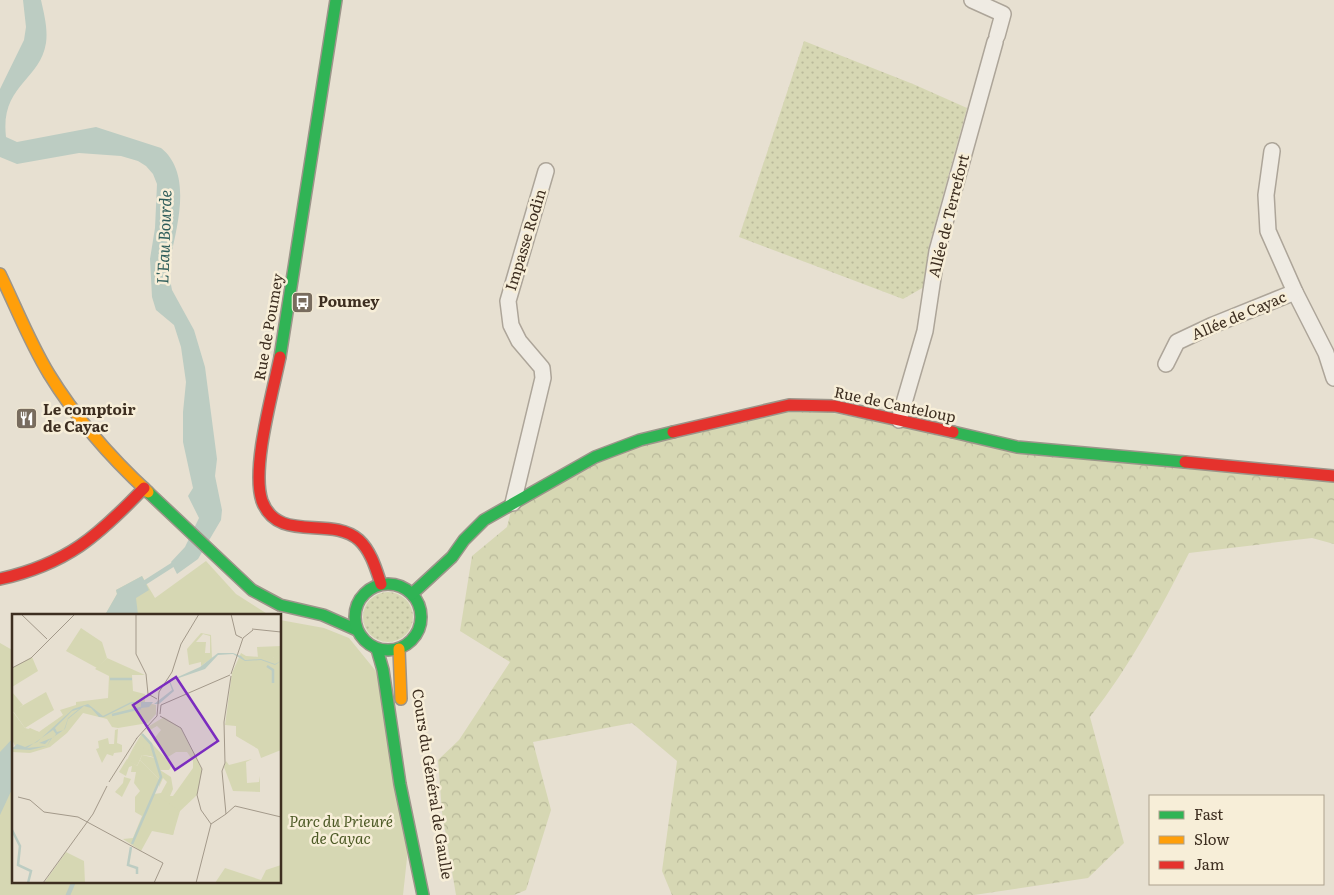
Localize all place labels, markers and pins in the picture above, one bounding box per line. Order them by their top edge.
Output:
place label: Poumey [318,289,380,312]
bus stop icon: Poumey [290,290,314,314]
place label: Le comptoir de Cayac [43,397,136,437]
restaurant icon: Le comptoir de Cayac [15,407,39,431]

